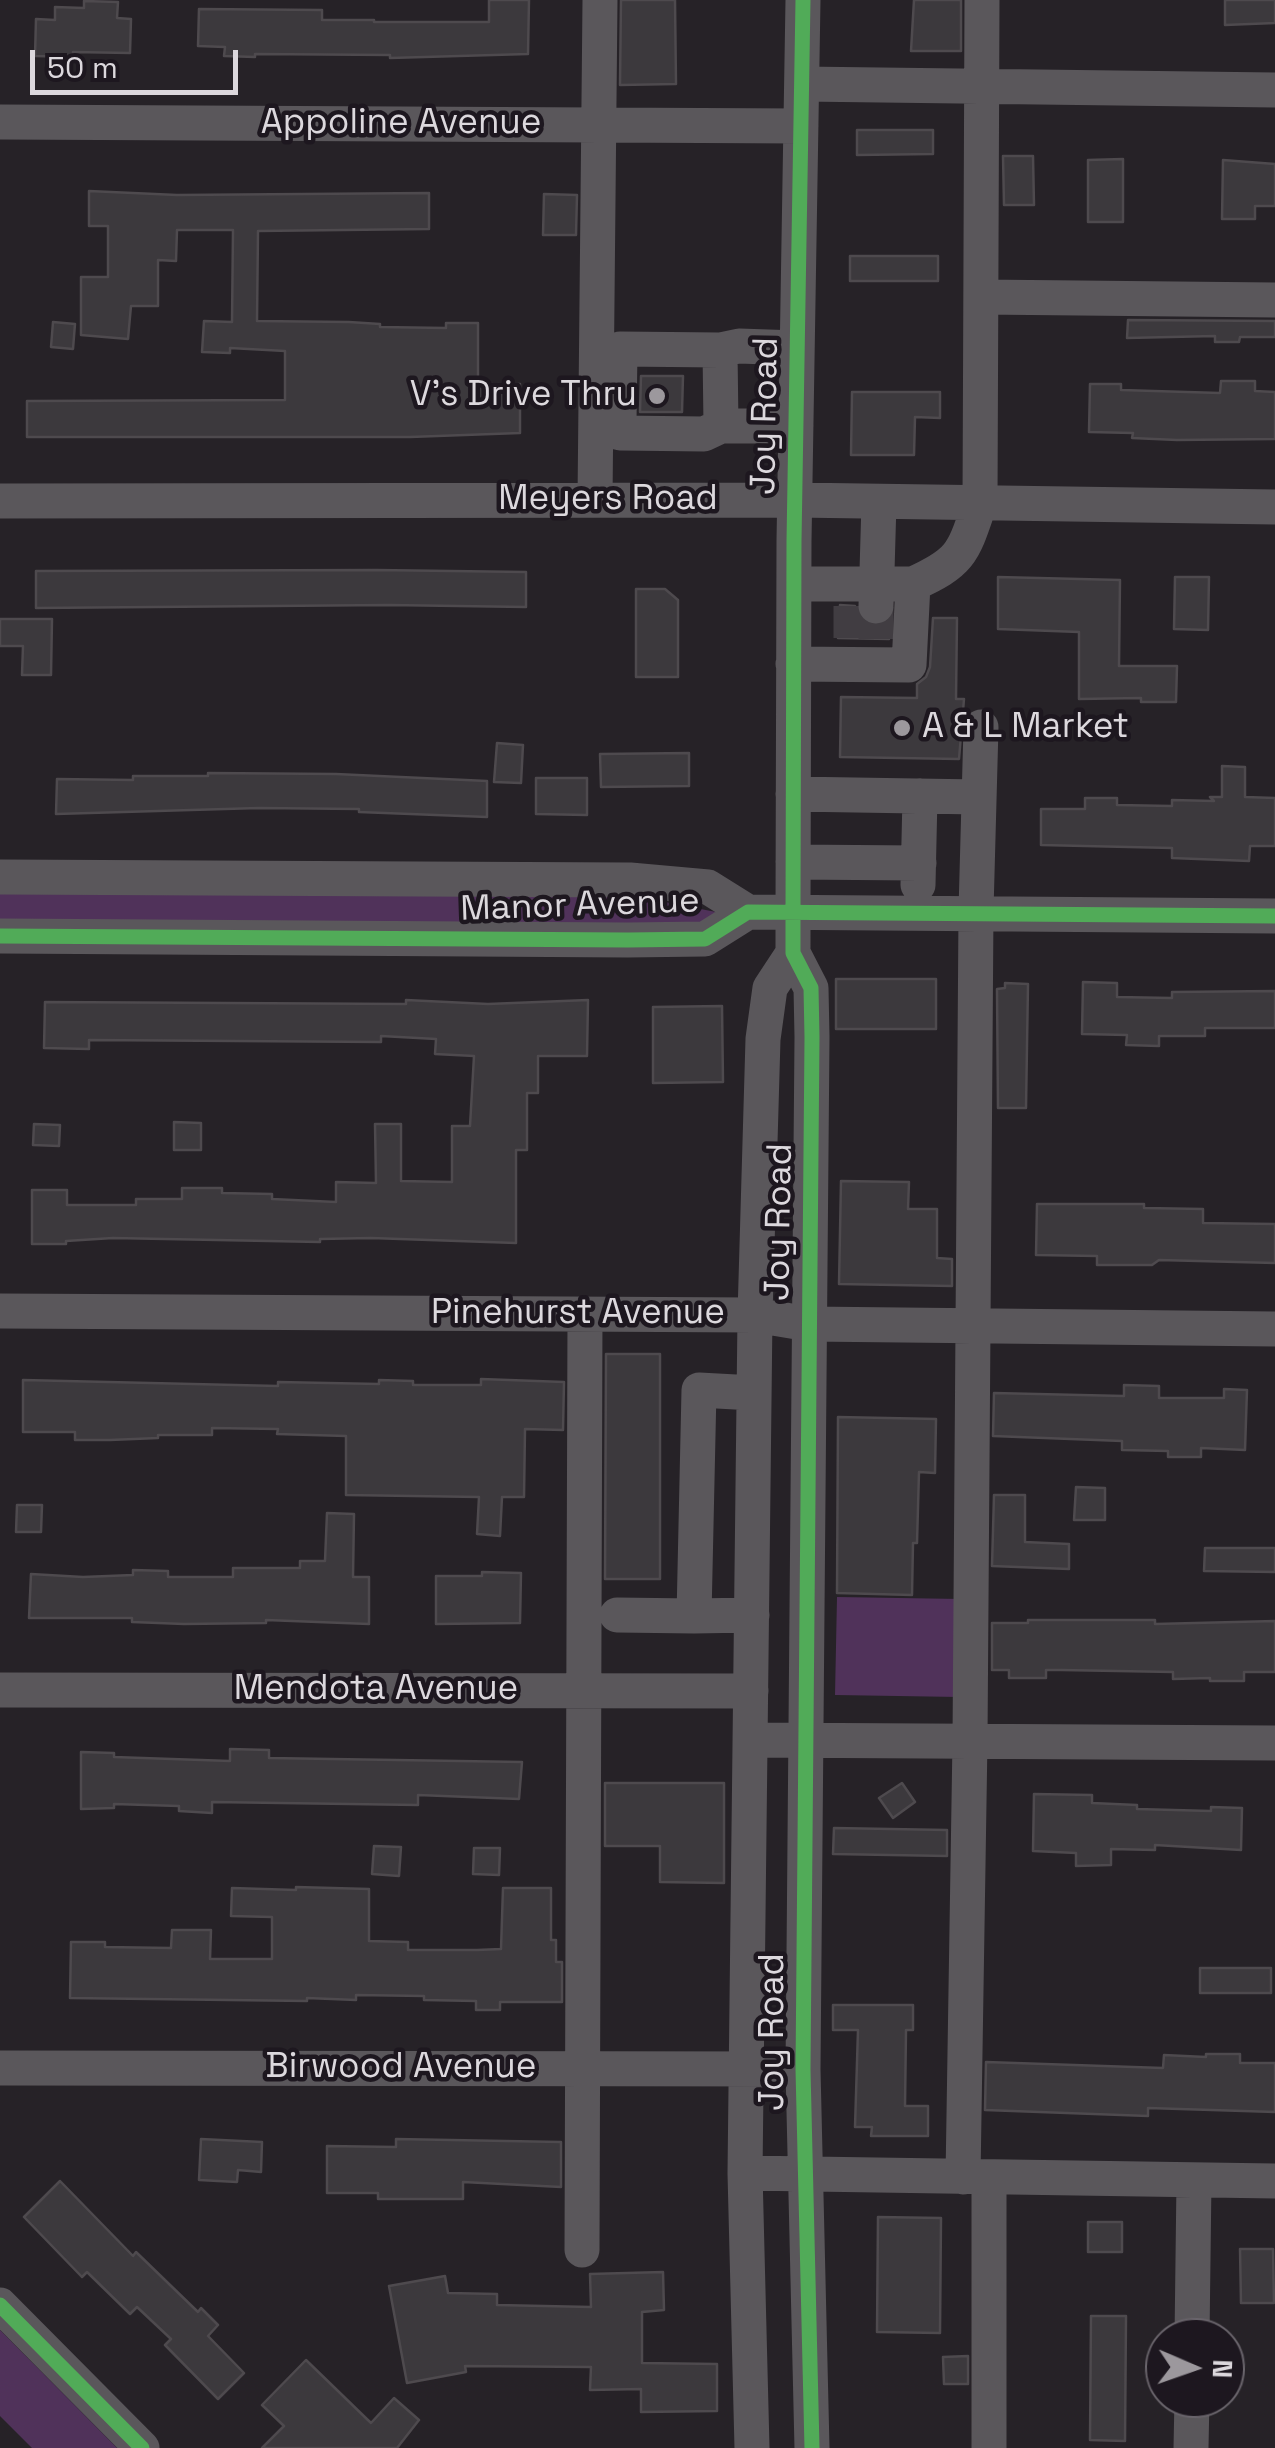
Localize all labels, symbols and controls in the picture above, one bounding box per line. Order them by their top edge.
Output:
scale bar [35,30,242,92]
text: 50 m [47,48,118,87]
street label: Appoline Avenue [261,103,541,145]
street label: Joy Road [744,337,788,495]
place label: V’s Drive Thru [410,375,637,417]
marker: V’s Drive Thru [646,385,668,407]
street label: Meyers Road [498,479,718,521]
place label: A & L Market [922,707,1129,749]
marker: A & L Market [891,717,913,739]
street label: Manor Avenue [460,881,700,931]
street label: Joy Road [758,1143,802,1301]
street label: Pinehurst Avenue [431,1293,725,1335]
street label: Mendota Avenue [234,1669,518,1711]
street label: Joy Road [753,1953,795,2111]
street label: Birwood Avenue [265,2047,537,2089]
north arrow [1145,2318,1245,2418]
text: N [1205,2359,1241,2379]

